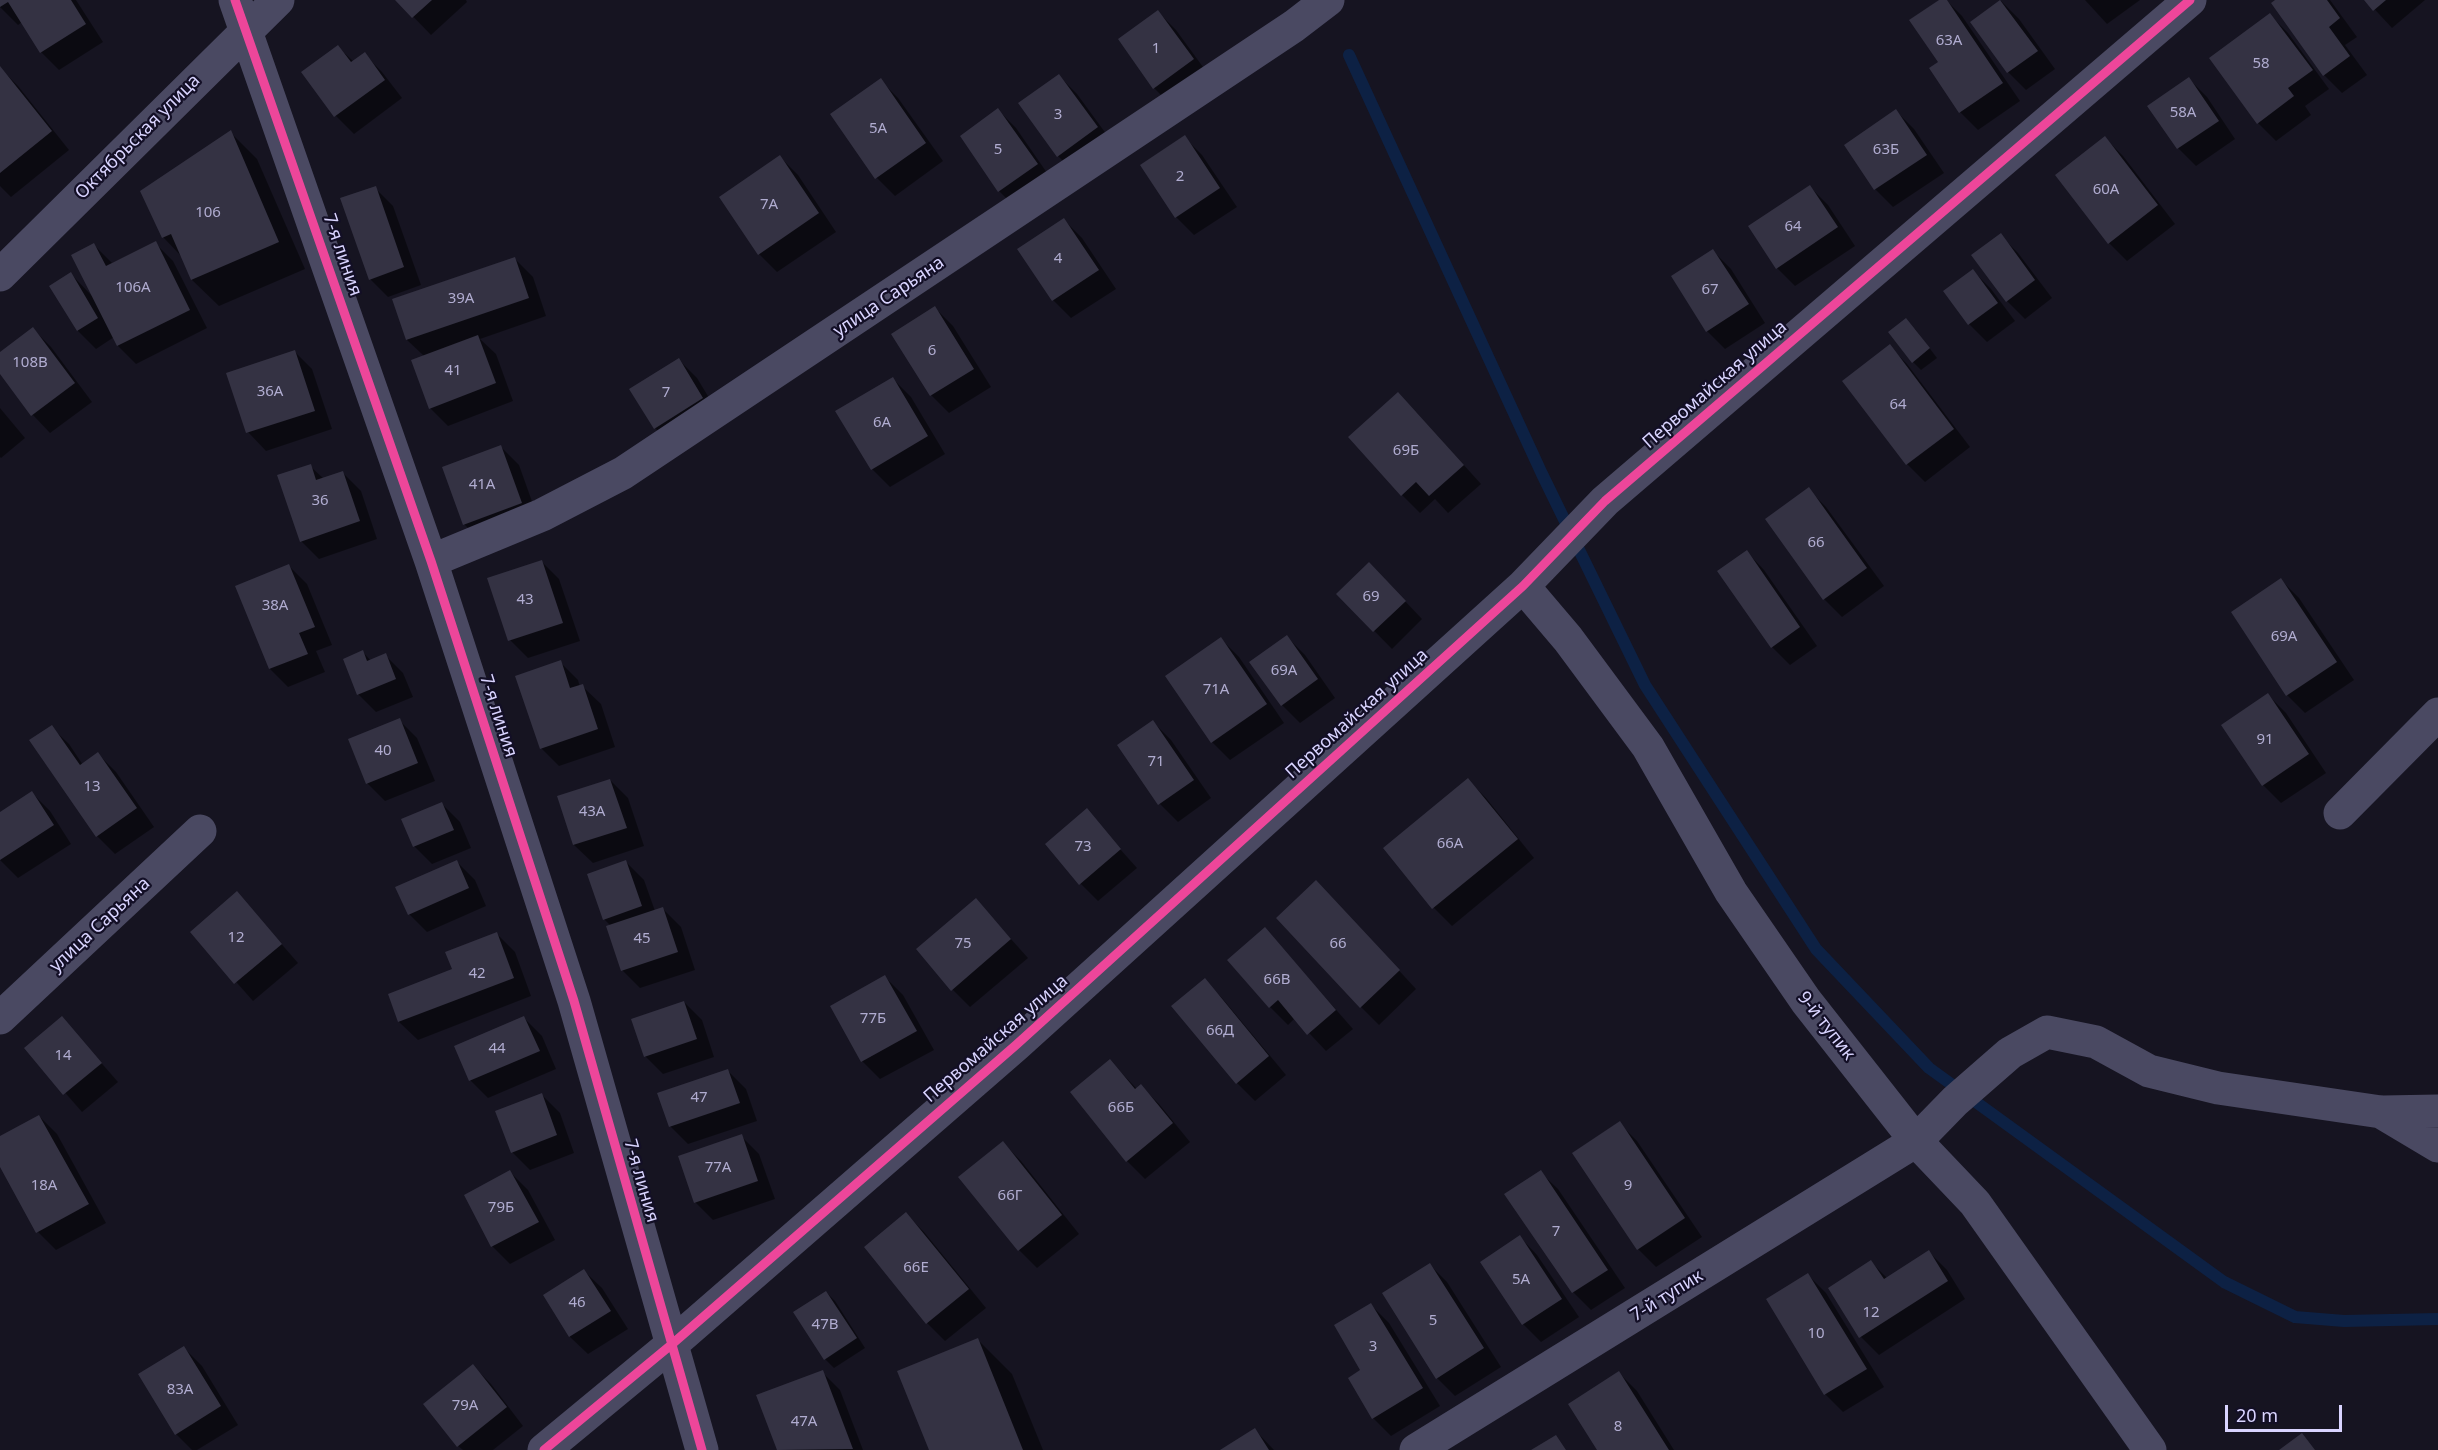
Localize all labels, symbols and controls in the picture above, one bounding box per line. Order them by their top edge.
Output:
house number: 63А [1936,32,1962,50]
house number: 1 [1152,40,1160,58]
house number: 58 [2252,55,2270,73]
street label: Октябрьская улица [71,70,205,204]
house number: 58А [2170,104,2196,122]
house number: 3 [1054,106,1062,124]
house number: 5А [869,120,887,138]
house number: 5 [994,141,1002,159]
house number: 63Б [1873,141,1899,159]
house number: 2 [1176,168,1184,186]
house number: 60А [2093,181,2119,199]
house number: 7А [760,196,778,214]
house number: 106 [195,204,221,222]
street label: 7-я линия [318,211,366,299]
house number: 64 [1784,218,1802,236]
house number: 4 [1054,250,1062,268]
street label: улица Сарьяна [829,252,949,342]
house number: 106А [115,279,151,297]
house number: 67 [1701,281,1719,299]
house number: 39А [448,290,474,308]
street label: Первомайская улица [1638,316,1792,454]
house number: 6 [928,342,936,360]
house number: 108В [12,354,48,372]
house number: 41 [444,362,462,380]
house number: 36А [257,383,283,401]
house number: 7 [662,384,670,402]
house number: 64 [1889,396,1907,414]
house number: 6А [873,414,891,432]
house number: 69Б [1393,442,1419,460]
house number: 41А [469,476,495,494]
house number: 36 [311,492,329,510]
house number: 66 [1807,534,1825,552]
house number: 69 [1362,588,1380,606]
house number: 43 [516,591,534,609]
house number: 38А [262,597,288,615]
house number: 69А [2271,628,2297,646]
street label: Первомайская улица [1281,644,1433,784]
house number: 69А [1271,662,1297,680]
street label: 7-я линия [475,672,521,760]
house number: 71А [1203,681,1229,699]
house number: 91 [2256,731,2274,749]
house number: 40 [374,742,392,760]
house number: 71 [1147,753,1165,771]
house number: 13 [83,778,101,796]
house number: 43А [579,803,605,821]
house number: 66А [1437,835,1463,853]
house number: 73 [1074,838,1092,856]
street label: улица Сарьяна [45,873,155,977]
house number: 12 [227,929,245,947]
house number: 45 [633,930,651,948]
house number: 75 [954,935,972,953]
house number: 66 [1329,935,1347,953]
house number: 42 [468,965,486,983]
street label: Первомайская улица [919,970,1073,1108]
house number: 66В [1264,971,1290,989]
street label: 9-й тупик [1793,987,1859,1065]
house number: 77Б [860,1010,886,1028]
house number: 66Д [1206,1022,1234,1040]
house number: 44 [488,1040,506,1058]
house number: 14 [54,1047,72,1065]
house number: 47 [690,1089,708,1107]
house number: 66Б [1108,1099,1134,1117]
street label: 7-я линия [619,1137,663,1225]
house number: 77А [705,1159,731,1177]
house number: 18А [31,1177,57,1195]
house number: 9 [1624,1177,1632,1195]
house number: 66Г [998,1187,1022,1205]
house number: 79Б [488,1199,514,1217]
house number: 7 [1552,1223,1560,1241]
house number: 66Е [903,1259,929,1277]
street label: 7-й тупик [1627,1265,1707,1327]
house number: 5А [1512,1271,1530,1289]
house number: 46 [568,1294,586,1312]
house number: 12 [1862,1304,1880,1322]
house number: 5 [1429,1312,1437,1330]
house number: 47В [812,1316,838,1334]
house number: 10 [1807,1325,1825,1343]
house number: 3 [1369,1338,1377,1356]
house number: 83А [167,1381,193,1399]
scale bar [2228,1393,2345,1431]
house number: 79А [452,1397,478,1415]
text: 20 m [2236,1403,2278,1427]
house number: 47А [791,1413,817,1431]
house number: 8 [1614,1418,1622,1436]

